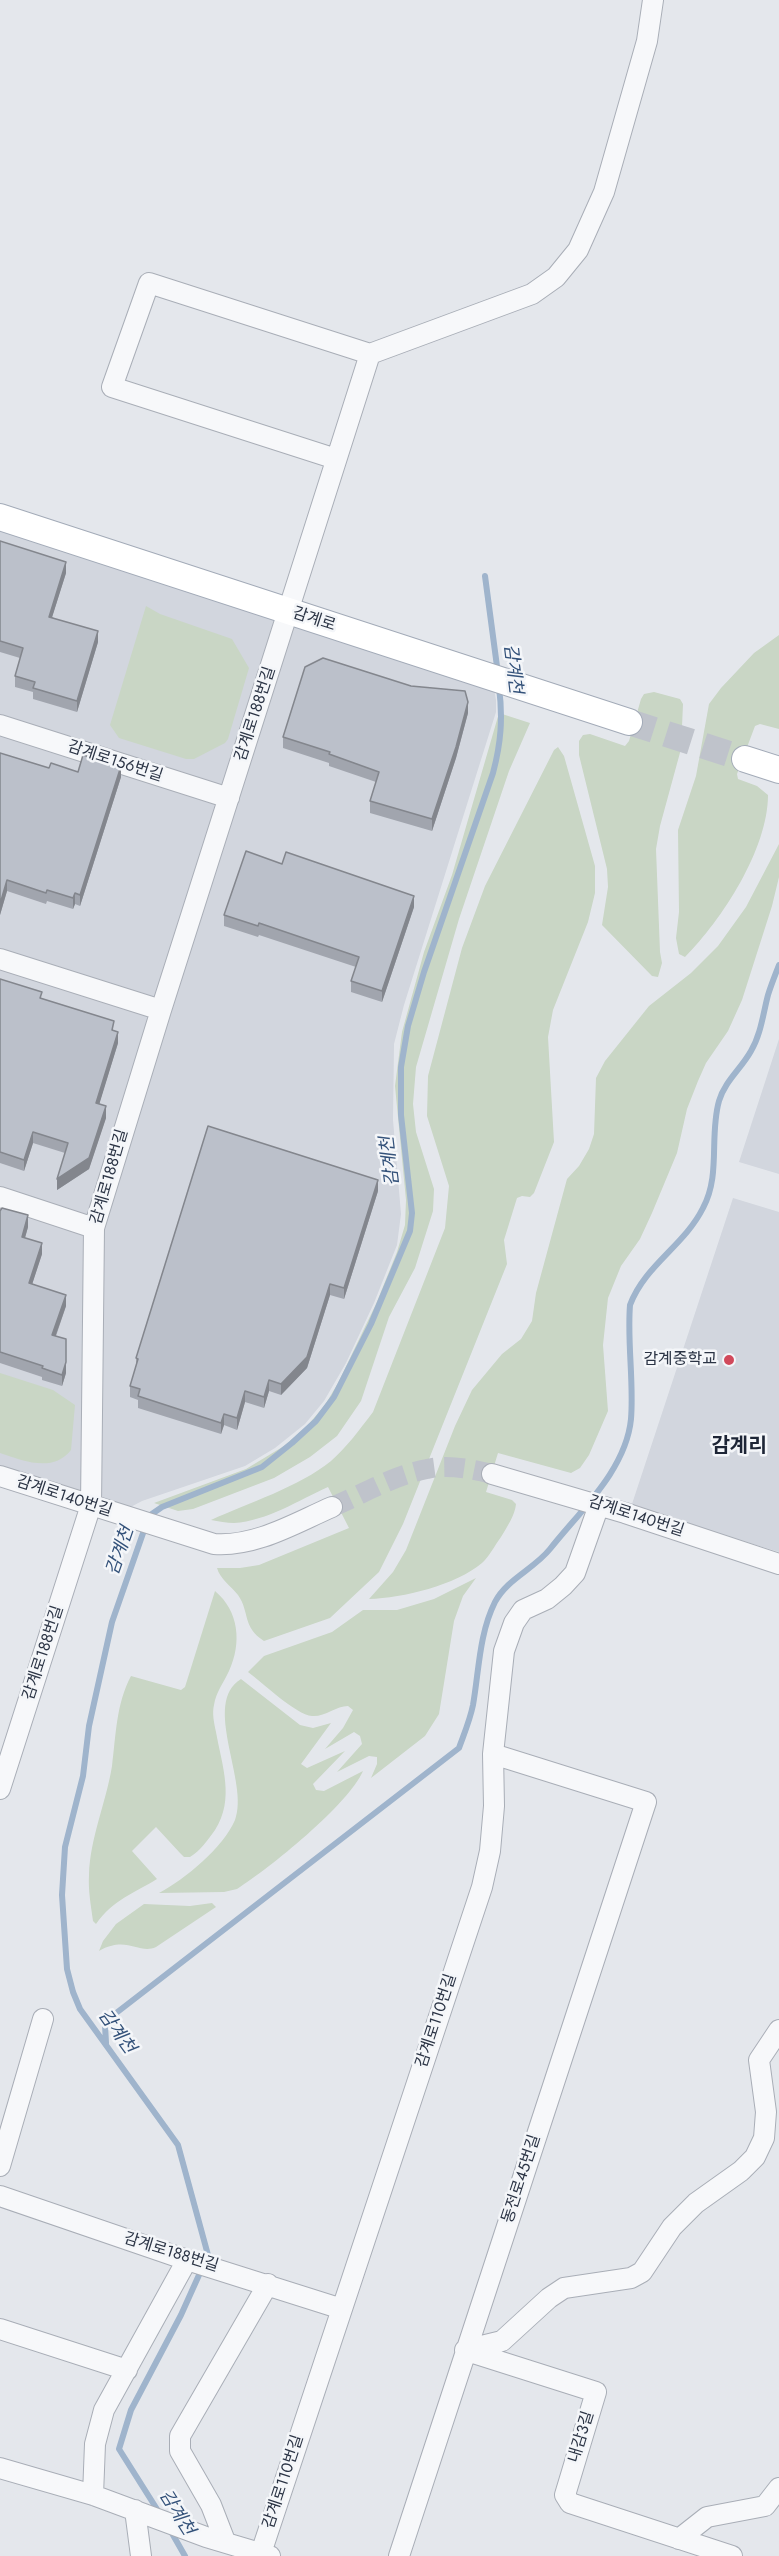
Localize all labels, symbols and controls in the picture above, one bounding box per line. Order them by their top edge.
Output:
street label: 감계로 [290,604,338,636]
water label: 감계천 [498,643,526,695]
street label: 감계로188번길 [232,664,280,764]
street label: 감계로156번길 [65,738,165,786]
street label: 감계로188번길 [87,1127,133,1227]
water label: 감계천 [377,1135,405,1187]
place label: 감계중학교 [643,1350,717,1370]
marker: 감계중학교 [722,1353,736,1367]
district label: 감계리 [711,1435,767,1459]
street label: 감계로140번길 [14,1472,114,1522]
street label: 감계로140번길 [586,1492,686,1542]
water label: 감계천 [103,1524,139,1578]
street label: 감계로188번길 [20,1603,68,1703]
street label: 감계로110번길 [413,1972,461,2070]
water label: 감계천 [93,2006,139,2058]
street label: 동전로45번길 [499,2132,545,2226]
street label: 감계로188번길 [121,2229,221,2277]
street label: 내감3길 [565,2409,599,2465]
street label: 감계로110번길 [260,2433,308,2531]
water label: 감계천 [154,2486,198,2540]

